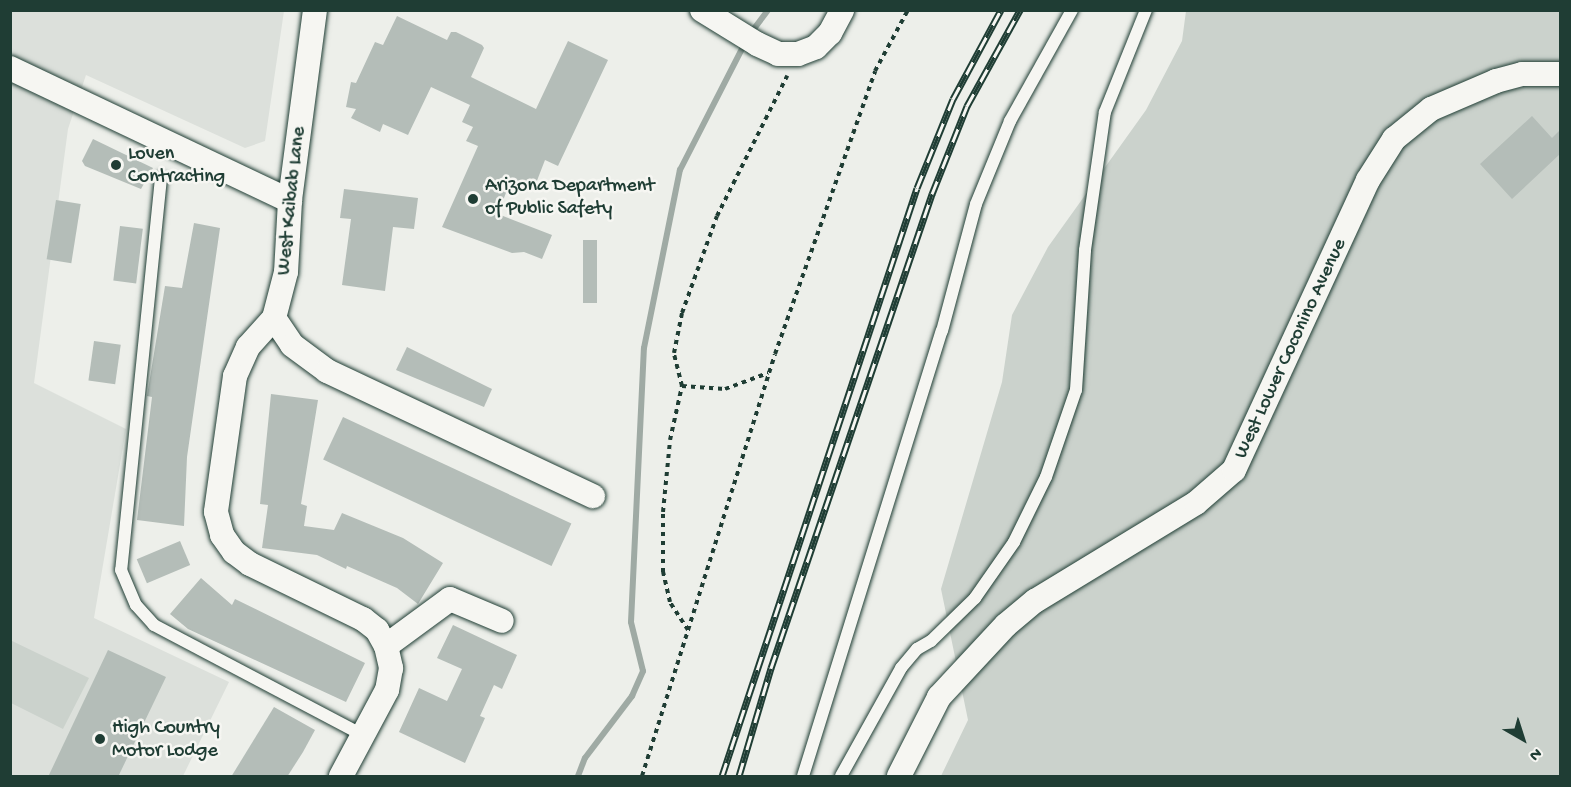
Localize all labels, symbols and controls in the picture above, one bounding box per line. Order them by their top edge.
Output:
street label: West Kaibab Lane [272,126,312,276]
place label: Loven Contracting [128,142,225,189]
marker: Loven Contracting [109,158,123,172]
place label: Arizona Department of Public Safety [485,175,654,222]
marker: Arizona Department of Public Safety [466,192,480,206]
street label: West Lower Coconino Avenue [1229,235,1353,463]
north arrow [1493,709,1553,769]
place label: High Country Motor Lodge [112,716,220,763]
marker: High Country Motor Lodge [93,732,107,746]
text: N [1525,743,1545,764]

